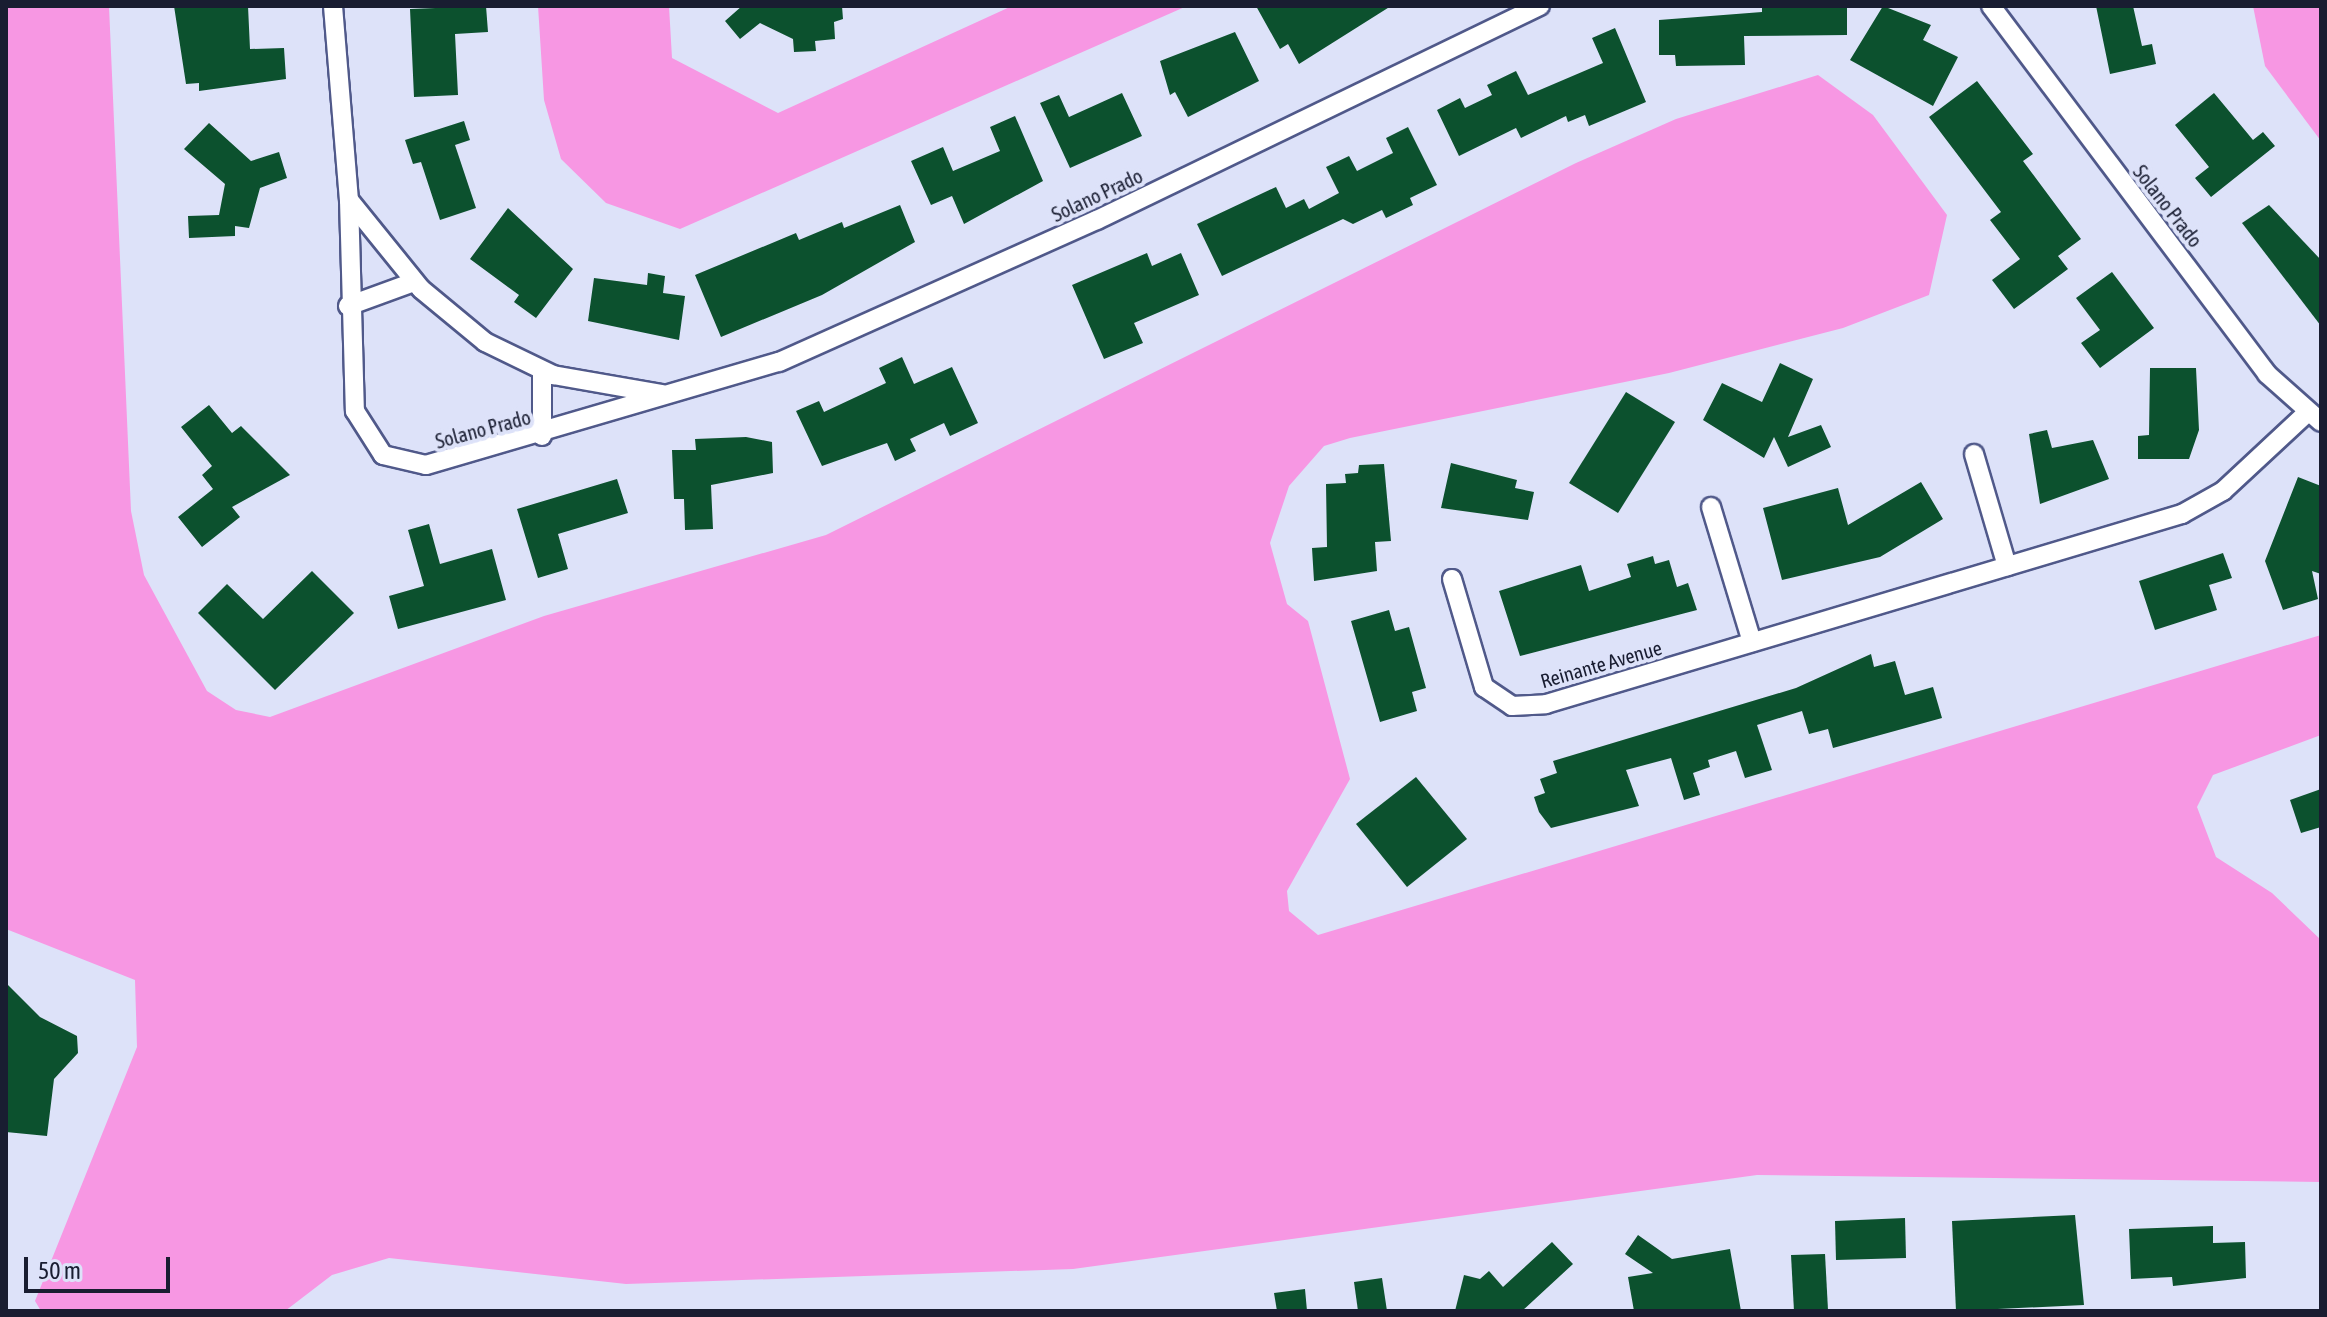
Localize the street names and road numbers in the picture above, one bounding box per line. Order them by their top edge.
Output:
street label: Solano Prado [2128,160,2208,252]
street label: Solano Prado [1048,163,1146,227]
street label: Solano Prado [433,405,533,453]
street label: Reinante Avenue [1538,635,1664,693]

